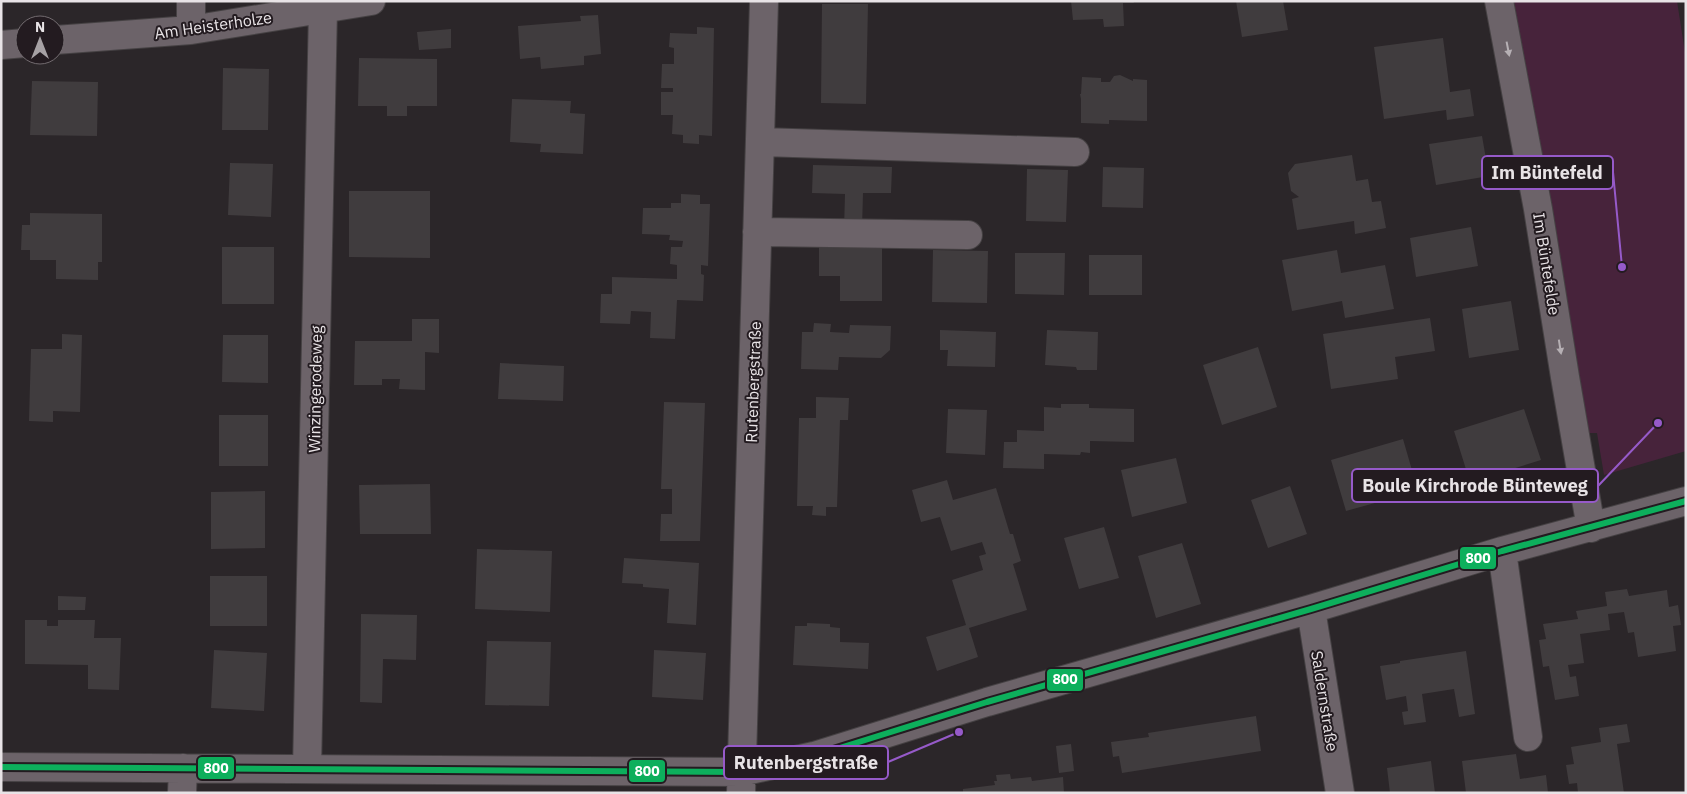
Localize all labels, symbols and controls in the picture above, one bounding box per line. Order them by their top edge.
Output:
street label: Am Heisterholze [153,7,273,43]
north arrow [15,15,65,65]
text: N [35,18,45,36]
one-way arrow [1505,42,1513,58]
callout: Im Büntefeld [1482,156,1613,189]
text: Im Büntefeld [1491,161,1603,184]
street label: Im Büntefelde [1529,211,1565,317]
street label: Rutenbergstraße [741,321,765,443]
street label: Winzingerodeweg [304,325,326,453]
one-way arrow [1556,340,1564,356]
callout: Boule Kirchrode Bünteweg [1352,469,1598,502]
text: Boule Kirchrode Bünteweg [1362,474,1588,497]
line badge: 800 [1459,546,1497,570]
text: 800 [1465,549,1491,567]
street label: Saldernstraße [1307,649,1343,753]
line badge: 800 [1046,668,1084,692]
text: 800 [1052,670,1078,688]
callout: Rutenbergstraße [724,746,888,779]
text: Rutenbergstraße [734,751,878,774]
line badge: 800 [197,756,235,780]
text: 800 [203,759,229,777]
line badge: 800 [628,759,666,783]
text: 800 [634,762,660,780]

